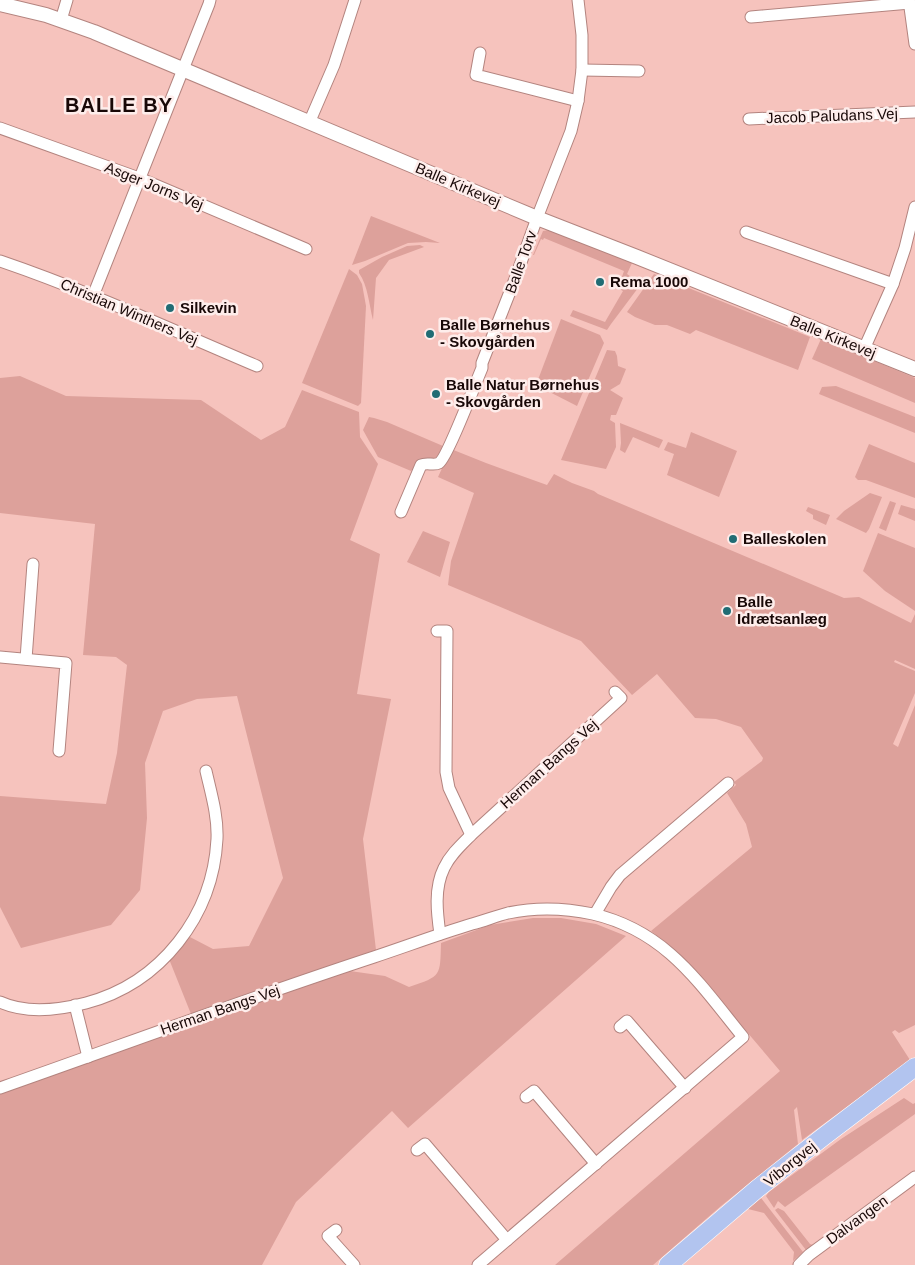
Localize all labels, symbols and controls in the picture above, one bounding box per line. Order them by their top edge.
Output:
district label: BALLE BY [65,94,173,116]
street label: Jacob Paludans Vej [766,105,898,126]
street label: Asger Jorns Vej [102,158,206,213]
street label: Balle Kirkevej [413,159,503,210]
street label: Balle Torv [501,228,540,296]
place label: Rema 1000 [610,273,688,290]
street label: Christian Winthers Vej [58,275,200,348]
marker: Rema 1000 [594,276,606,288]
place label: Silkevin [180,299,237,316]
marker: Silkevin [164,302,176,314]
street label: Balle Kirkevej [788,312,879,361]
place label: Balle Børnehus - Skovgården [440,316,550,350]
marker: Balle Børnehus - Skovgården [424,328,436,340]
place label: Balle Natur Børnehus - Skovgården [446,376,599,410]
marker: Balle Natur Børnehus - Skovgården [430,388,442,400]
place label: Balleskolen [743,530,826,547]
marker: Balleskolen [727,533,739,545]
place label: Balle Idrætsanlæg [737,593,827,627]
marker: Balle Idrætsanlæg [721,605,733,617]
street label: Herman Bangs Vej [497,715,601,812]
street label: Herman Bangs Vej [158,981,282,1038]
street label: Viborgvej [760,1137,819,1190]
street label: Dalvangen [823,1192,891,1248]

